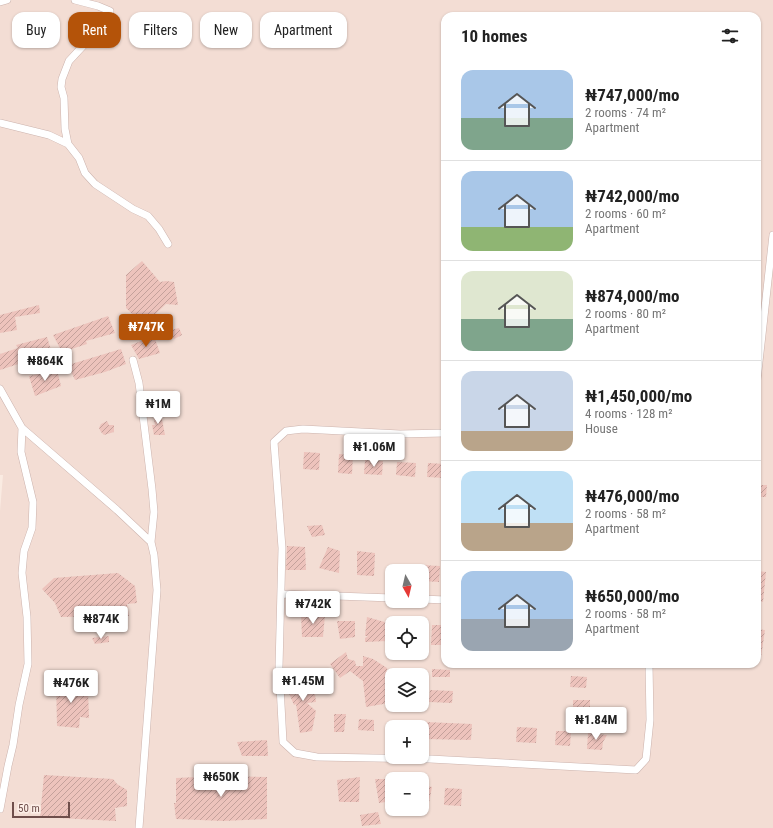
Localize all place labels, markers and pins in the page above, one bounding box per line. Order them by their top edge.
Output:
pin: ₦747K [118,314,174,348]
pin: ₦864K [17,348,73,382]
pin: ₦1M [139,391,177,425]
pin: ₦1.06M [341,434,407,468]
pin: ₦742K [285,591,341,625]
pin: ₦874K [73,606,129,640]
pin: ₦1.45M [270,668,336,702]
pin: ₦476K [43,670,99,704]
pin: ₦1.84M [563,707,629,741]
pin: ₦650K [193,764,249,798]

